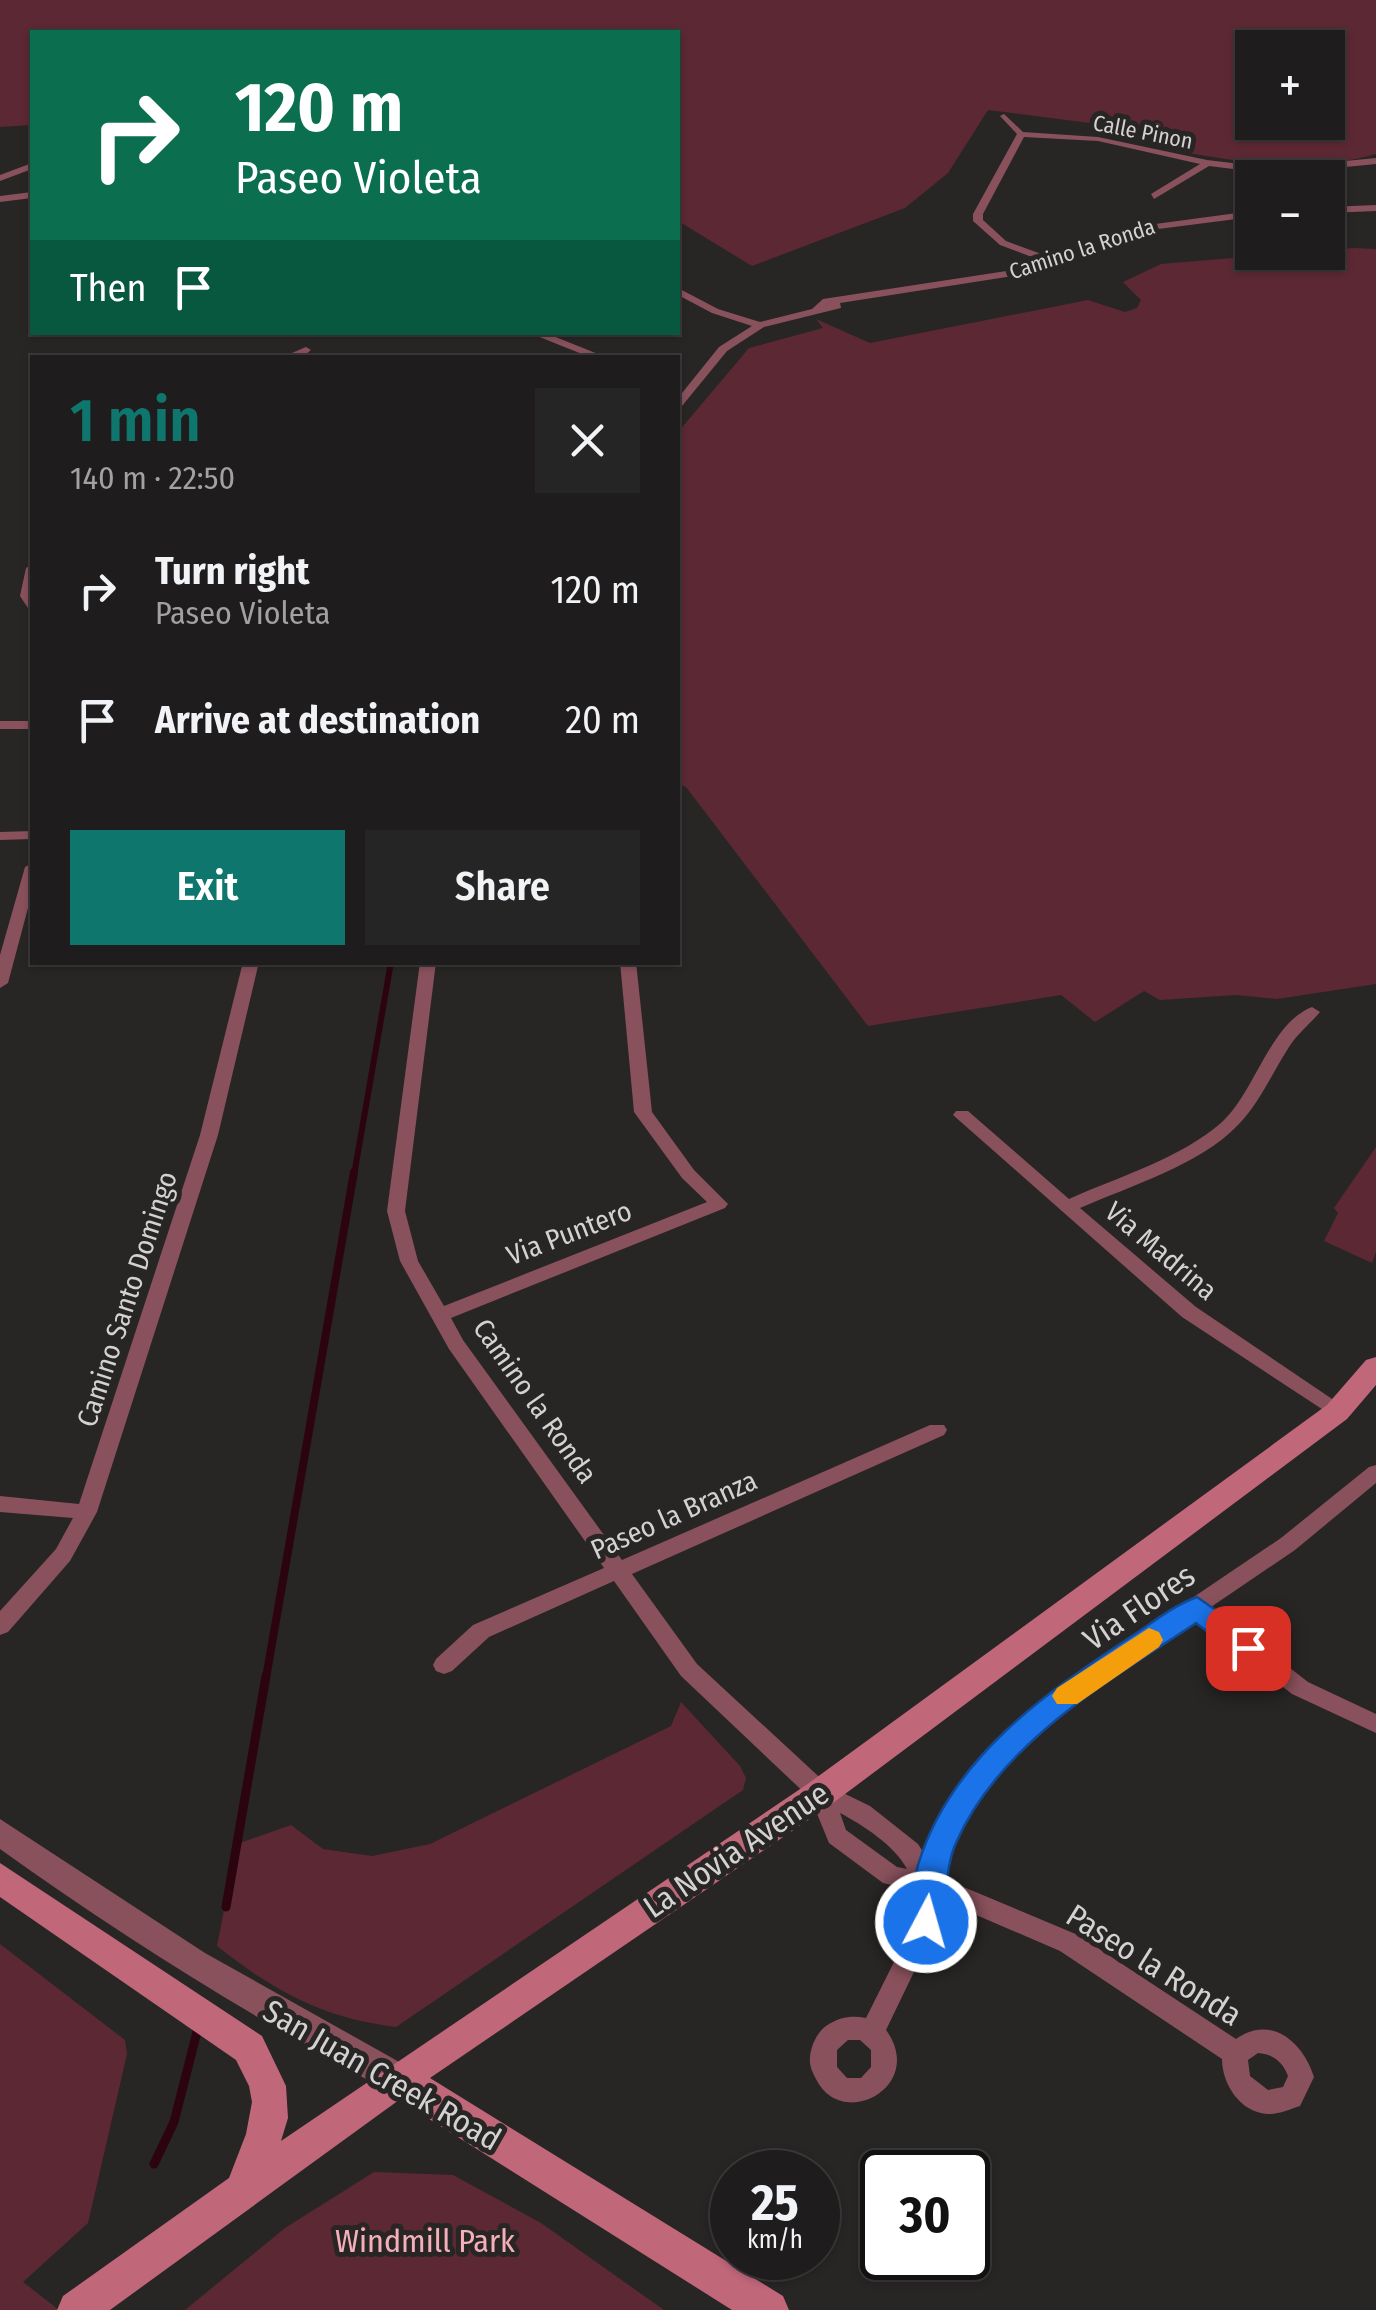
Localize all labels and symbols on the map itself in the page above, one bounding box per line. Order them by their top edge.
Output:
street label: Calle Pinon [1091,109,1195,155]
street label: Camino la Ronda [1006,213,1158,285]
street label: Camino Santo Domingo [70,1167,184,1431]
street label: Via Puntero [502,1194,636,1272]
street label: Via Madrina [1098,1195,1224,1307]
street label: Camino la Ronda [466,1313,604,1489]
street label: Paseo la Branza [586,1464,762,1566]
street label: Via Flores [1076,1556,1202,1658]
pin [1206,1606,1291,1691]
street label: La Novia Avenue [636,1774,836,1926]
position arrow [874,1870,978,1974]
street label: Paseo la Ronda [1059,1896,1249,2034]
street label: San Juan Creek Road [256,1992,508,2158]
speed limit sign: 30 [860,2150,990,2280]
park label: Windmill Park [335,2222,515,2260]

